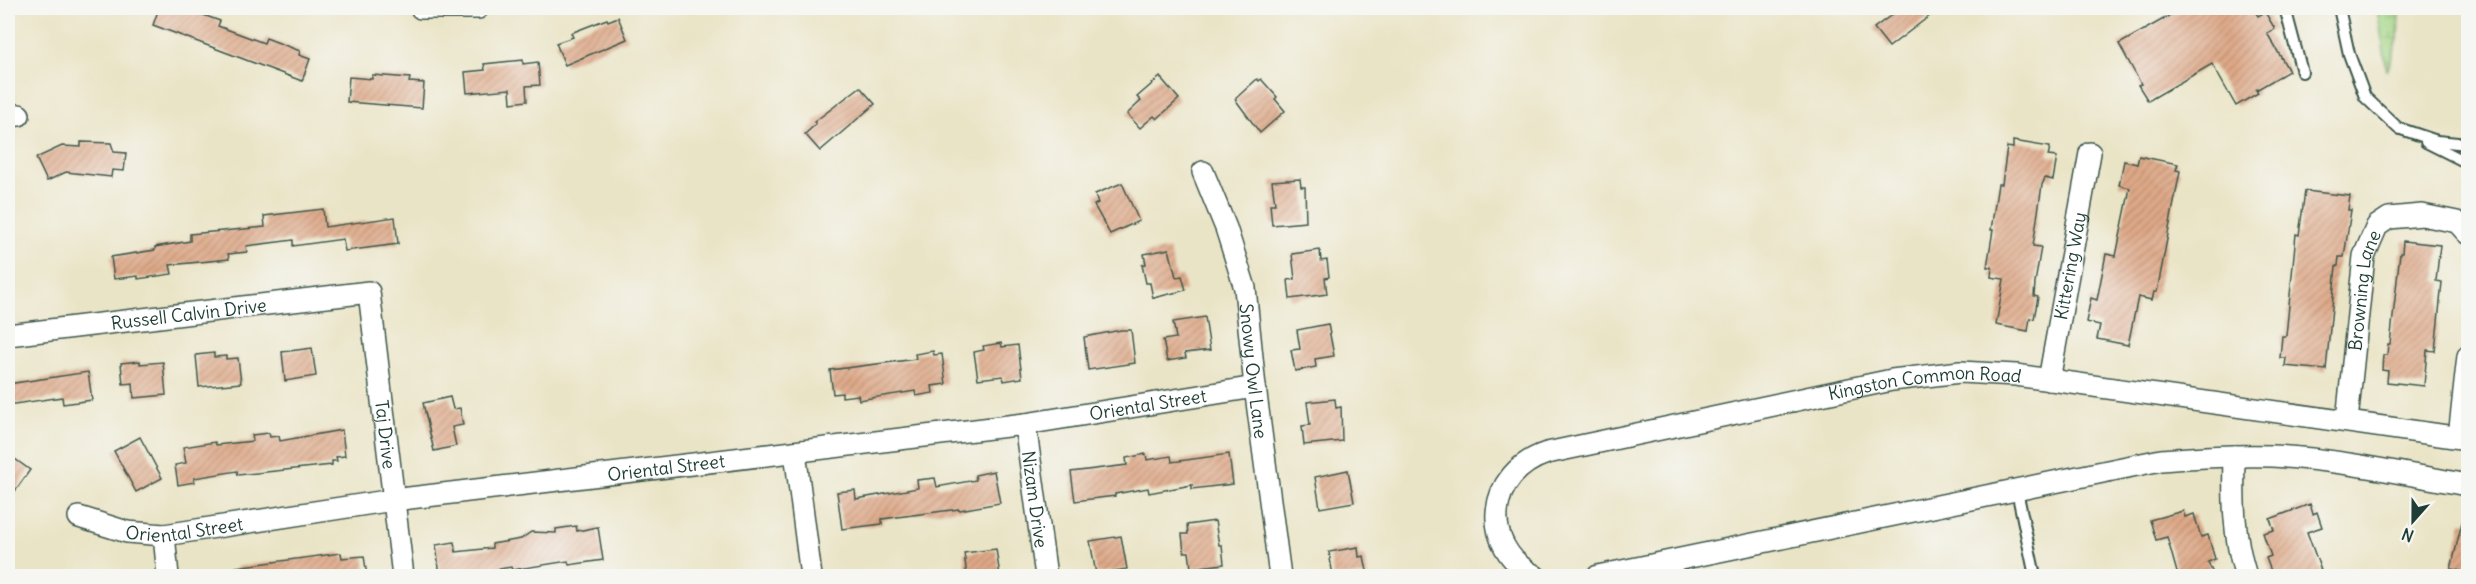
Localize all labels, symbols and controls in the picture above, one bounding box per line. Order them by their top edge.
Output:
street label: Kittering Way [2049,210,2091,322]
street label: Browning Lane [2343,226,2385,352]
street label: Russell Calvin Drive [110,293,268,334]
street label: Snowy Owl Lane [1235,302,1273,440]
street label: Kingston Common Road [1826,360,2024,405]
street label: Oriental Street [1088,384,1208,425]
street label: Taj Drive [371,399,402,470]
street label: Oriental Street [606,449,726,486]
street label: Nizam Drive [1017,449,1053,549]
north arrow [2383,491,2443,551]
street label: Oriental Street [125,512,244,547]
text: N [2399,524,2416,546]

